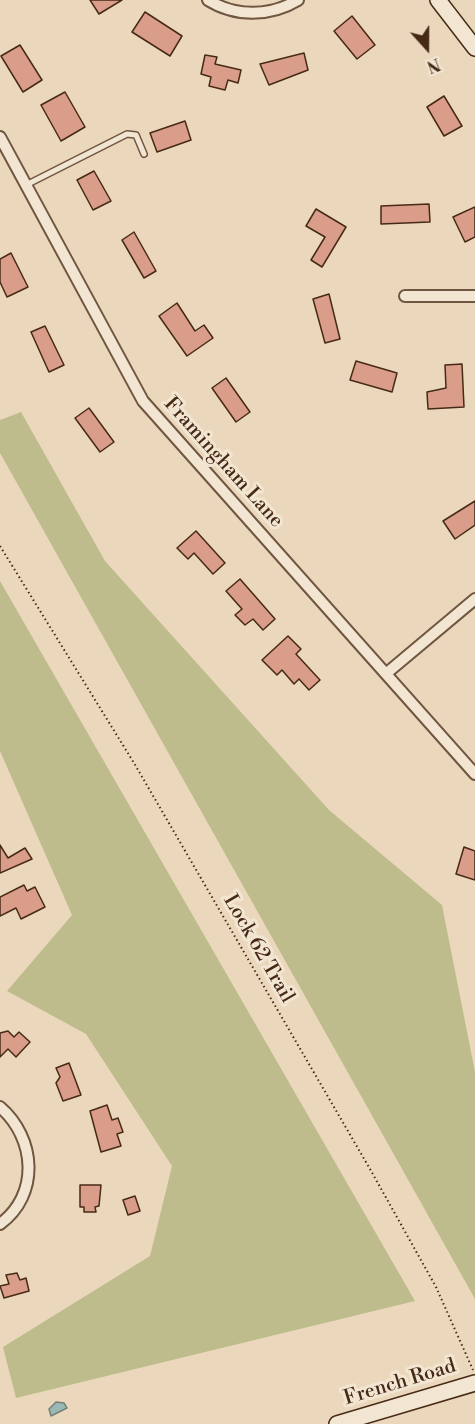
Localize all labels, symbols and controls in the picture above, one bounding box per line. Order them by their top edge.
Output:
north arrow [397,18,457,78]
text: N [424,53,443,76]
street label: Framingham Lane [158,393,288,533]
street label: Lock 62 Trail [217,891,299,1007]
street label: French Road [341,1355,459,1411]

